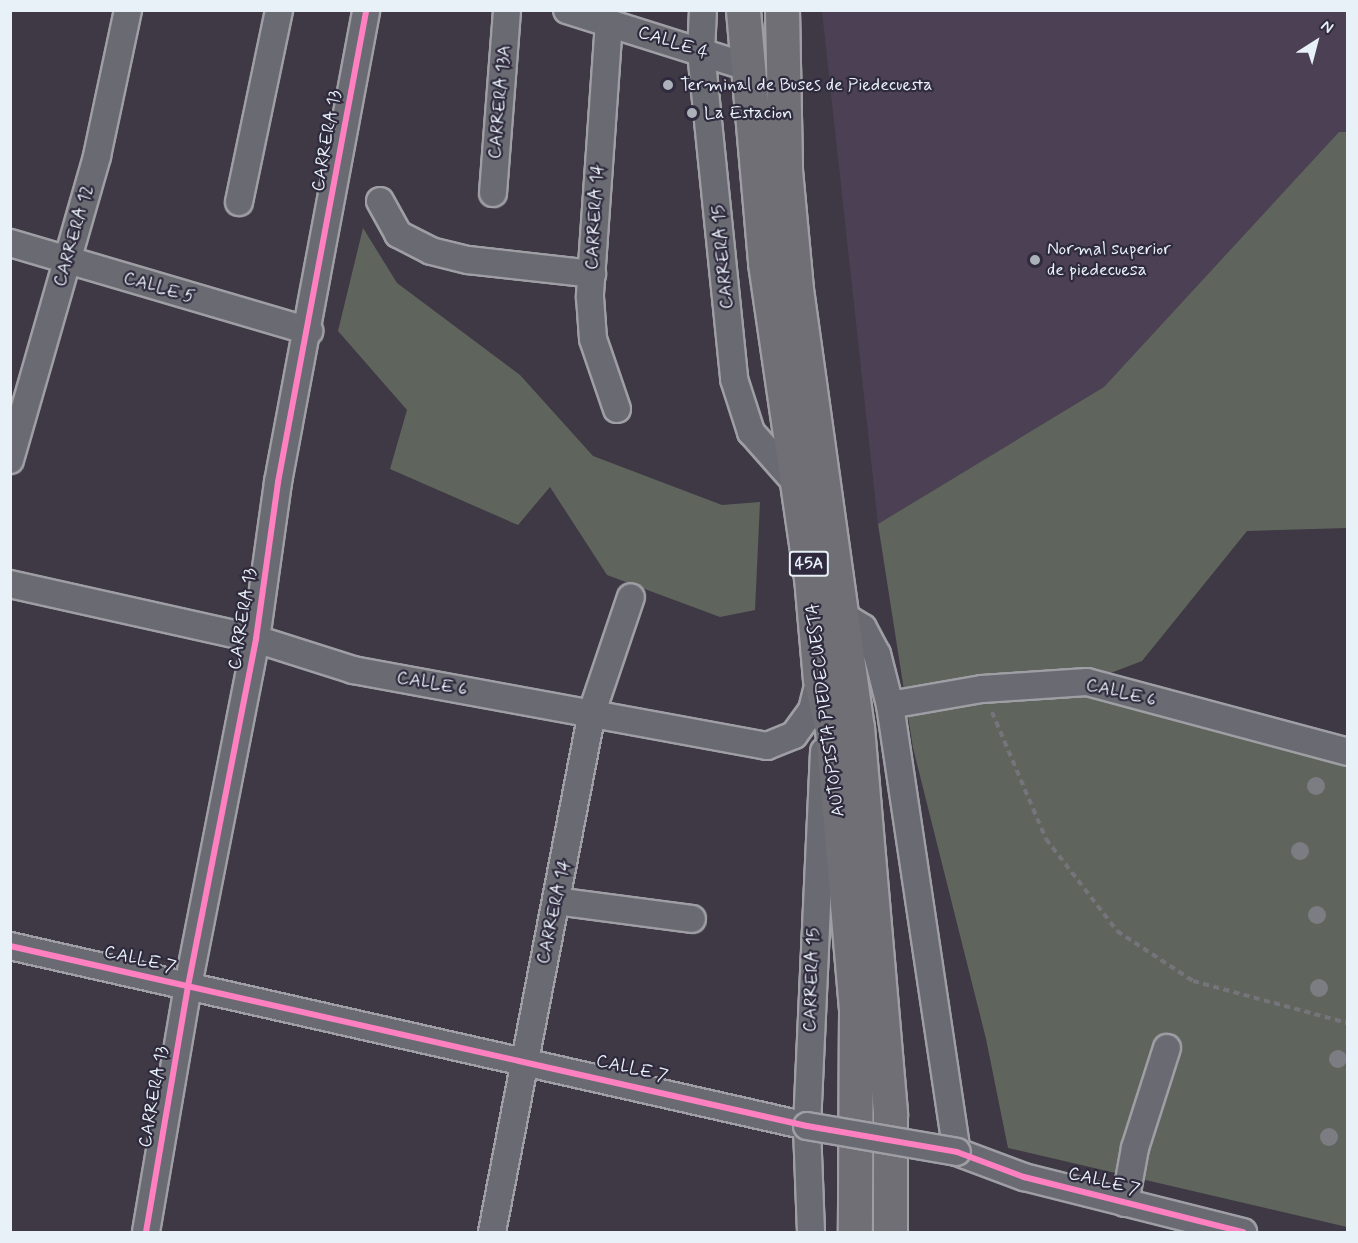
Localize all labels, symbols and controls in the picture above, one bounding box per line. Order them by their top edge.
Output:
north arrow [1286,12,1346,72]
text: N [1316,15,1337,39]
street label: CALLE 4 [635,21,711,65]
street label: CARRERA 13A [484,44,516,160]
place label: Terminal de Buses de Piedecuesta [680,74,933,96]
marker: Terminal de Buses de Piedecuesta [661,78,675,92]
street label: CARRERA 13 [307,89,347,193]
place label: La Estacion [704,102,790,124]
marker: La Estacion [685,106,699,120]
street label: CARRERA 14 [581,164,609,270]
street label: CARRERA 12 [49,183,99,289]
street label: CARRERA 15 [708,204,738,310]
place label: Normal superior de piedecuesa [1047,239,1171,282]
marker: Normal superior de piedecuesa [1028,253,1042,267]
street label: CALLE 5 [121,268,197,308]
road number: 45A [788,551,830,577]
street label: CARRERA 13 [224,567,262,671]
street label: AUTOPISTA PIEDECUESTA [802,599,850,821]
street label: CALLE 6 [395,667,469,701]
street label: CALLE 6 [1084,674,1158,712]
street label: CARRERA 14 [532,858,576,966]
street label: CARRERA 15 [799,927,825,1033]
street label: CALLE 7 [102,941,178,979]
street label: CARRERA 13 [134,1045,174,1149]
street label: CALLE 7 [594,1050,670,1088]
street label: CALLE 7 [1066,1163,1142,1201]

